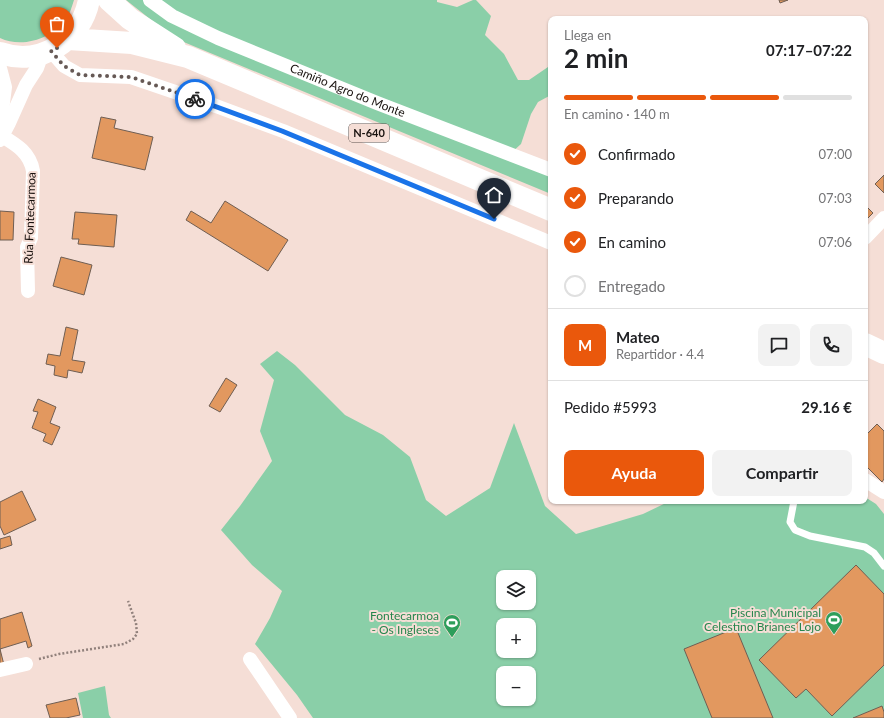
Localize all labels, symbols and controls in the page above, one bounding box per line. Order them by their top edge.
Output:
pin [40,7.0,74,48]
icon: bag [46,13,68,35]
text: Llega en [564,27,611,43]
text: 07:17–07:22 [766,41,852,59]
text: 2 min [564,42,628,74]
street label: Camiño Agro do Monte [288,60,407,120]
courier [175,79,215,119]
icon: bike [184,88,206,110]
text: En camino · 140 m [564,106,670,122]
road number: N-640 [349,124,389,142]
icon: check [564,143,586,165]
text: Confirmado [598,145,675,163]
text: 07:00 [819,146,852,162]
street label: Rúa Fontecarmoa [20,172,39,264]
pin [477,178,511,219]
icon: home [483,184,505,206]
icon: check [564,187,586,209]
text: Preparando [598,189,674,207]
text: 07:03 [819,190,852,206]
icon: check [564,231,586,253]
text: En camino [598,233,666,251]
text: 07:06 [819,234,852,250]
text: Entregado [598,277,665,295]
button: chat [758,324,800,366]
button: phone [810,324,852,366]
text: Mateo [616,328,660,346]
text: M [578,336,592,354]
text: Repartidor · 4.4 [616,346,704,362]
text: Pedido #5993 [564,398,657,416]
text: 29.16 € [801,398,852,416]
button: Ayuda [564,450,704,496]
button: Compartir [712,450,852,496]
map controls [496,570,536,706]
button: layers [496,570,536,610]
place label: Piscina Municipal Celestino Brianes Lojo [704,605,821,634]
place label: Fontecarmoa - Os Ingleses [370,608,439,637]
sports icon: Piscina Municipal Celestino Brianes Lojo [824,610,844,635]
sports icon: Fontecarmoa - Os Ingleses [442,613,462,638]
button: + [496,618,536,658]
button: − [496,666,536,706]

